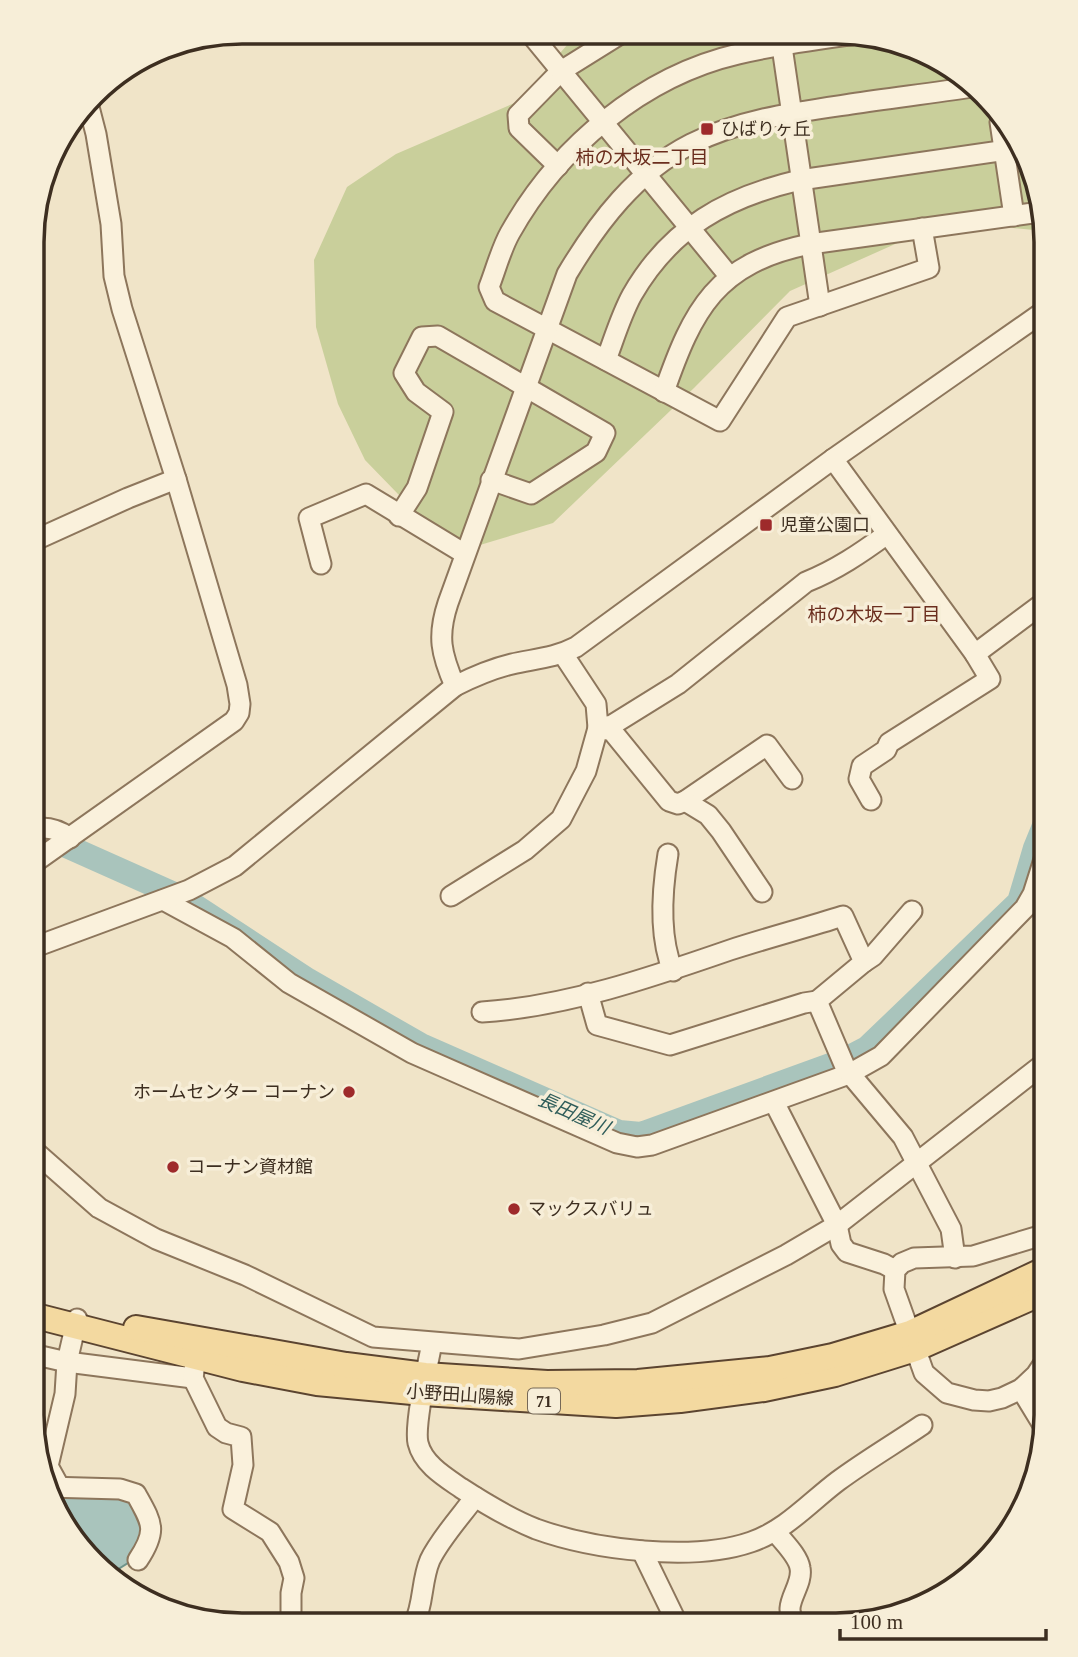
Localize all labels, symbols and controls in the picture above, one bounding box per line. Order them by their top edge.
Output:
place label: ひばりヶ丘 [721,119,811,139]
marker: ひばりヶ丘 [699,121,715,137]
district label: 柿の木坂二丁目 [575,147,709,168]
place label: 児童公園口 [780,515,870,535]
marker: 児童公園口 [758,517,774,533]
district label: 柿の木坂一丁目 [807,604,941,625]
place label: ホームセンター コーナン [133,1082,335,1102]
marker: ホームセンター コーナン [341,1084,357,1100]
water label: 長田屋川 [535,1088,615,1139]
place label: コーナン資材館 [187,1157,313,1177]
marker: コーナン資材館 [165,1159,181,1175]
place label: マックスバリュ [528,1199,653,1219]
marker: マックスバリュ [506,1201,522,1217]
street label: 小野田山陽線 [405,1381,515,1409]
road number: 71 [528,1388,560,1414]
scale bar [840,1598,1046,1642]
text: 100 m [850,1610,903,1634]

